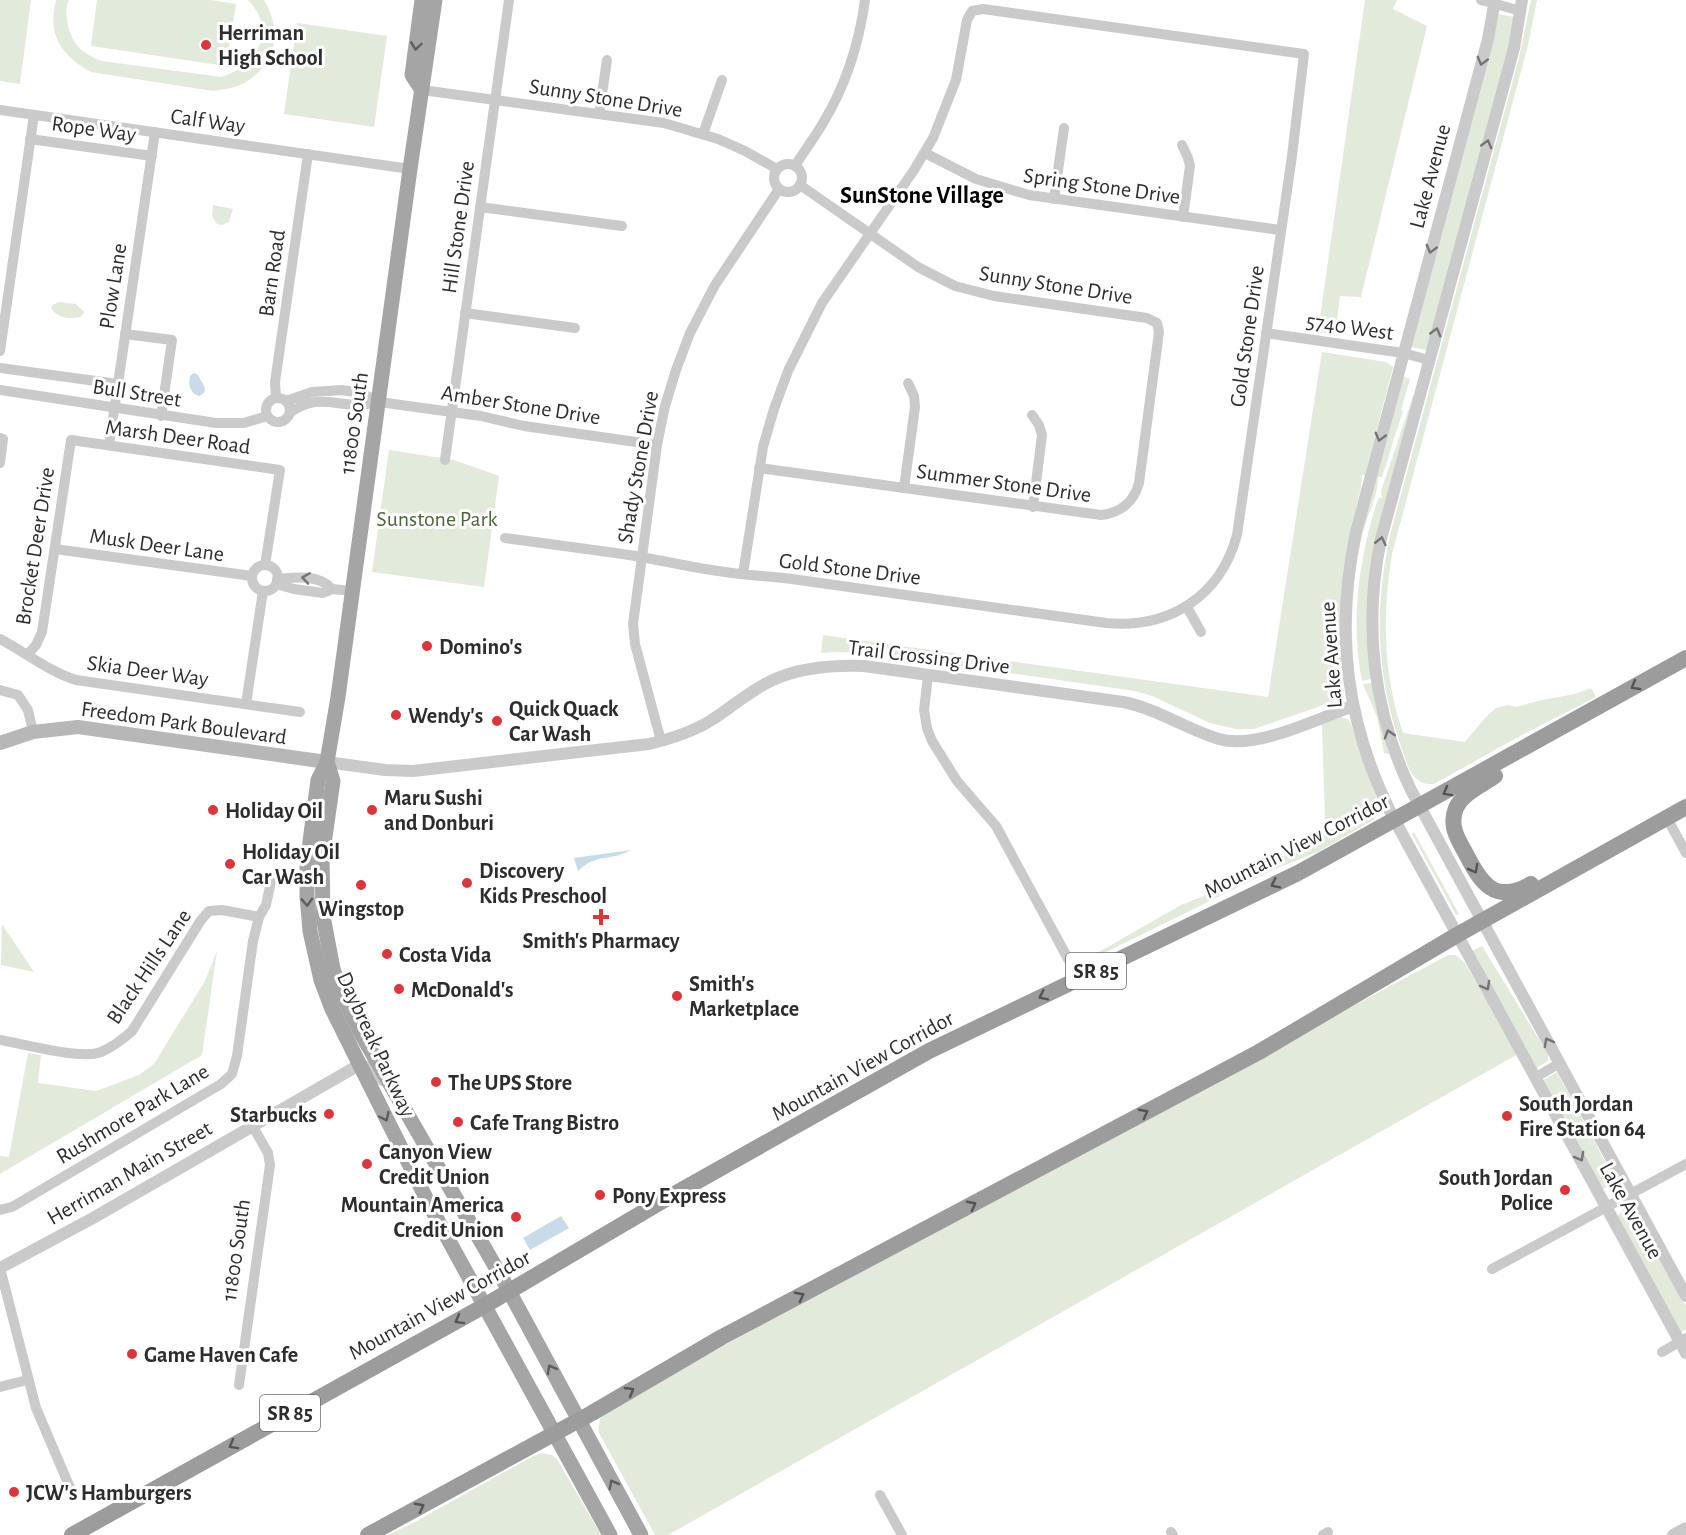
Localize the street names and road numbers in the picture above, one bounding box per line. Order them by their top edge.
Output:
street label: Sunny Stone Drive [528,75,684,121]
street label: Calf Way [169,105,247,137]
street label: Rope Way [50,112,138,146]
street label: Lake Avenue [1406,122,1454,231]
street label: Hill Stone Drive [438,160,478,295]
street label: Spring Stone Drive [1022,164,1182,208]
street label: Barn Road [255,228,289,318]
street label: Plow Lane [95,242,131,331]
street label: Sunny Stone Drive [978,262,1134,308]
street label: Gold Stone Drive [1226,264,1268,408]
street label: 5740 West [1305,310,1395,344]
street label: 11800 South [336,371,372,476]
street label: Bull Street [91,375,183,411]
street label: Amber Stone Drive [440,382,602,428]
street label: Shady Stone Drive [614,389,662,545]
street label: Marsh Deer Road [104,416,252,458]
street label: Summer Stone Drive [915,460,1092,506]
street label: Brocket Deer Drive [12,466,58,627]
street label: Musk Deer Lane [88,525,226,565]
street label: Gold Stone Drive [778,549,922,589]
street label: Lake Avenue [1316,601,1346,709]
street label: Trail Crossing Drive [847,636,1011,678]
street label: Skia Deer Way [86,652,211,690]
street label: Freedom Park Boulevard [80,698,288,748]
street label: Mountain View Corridor [1201,790,1392,902]
street label: Black Hills Lane [102,905,195,1028]
road number: SR 85 [1066,953,1126,989]
street label: Daybreak Parkway [333,968,420,1121]
street label: Mountain View Corridor [768,1007,957,1125]
street label: Rushmore Park Lane [52,1060,213,1168]
street label: Herriman Main Street [43,1117,216,1229]
street label: Lake Avenue [1596,1158,1667,1263]
street label: 11800 South [218,1198,254,1303]
street label: Mountain View Corridor [345,1246,534,1364]
road number: SR 85 [260,1395,320,1431]

